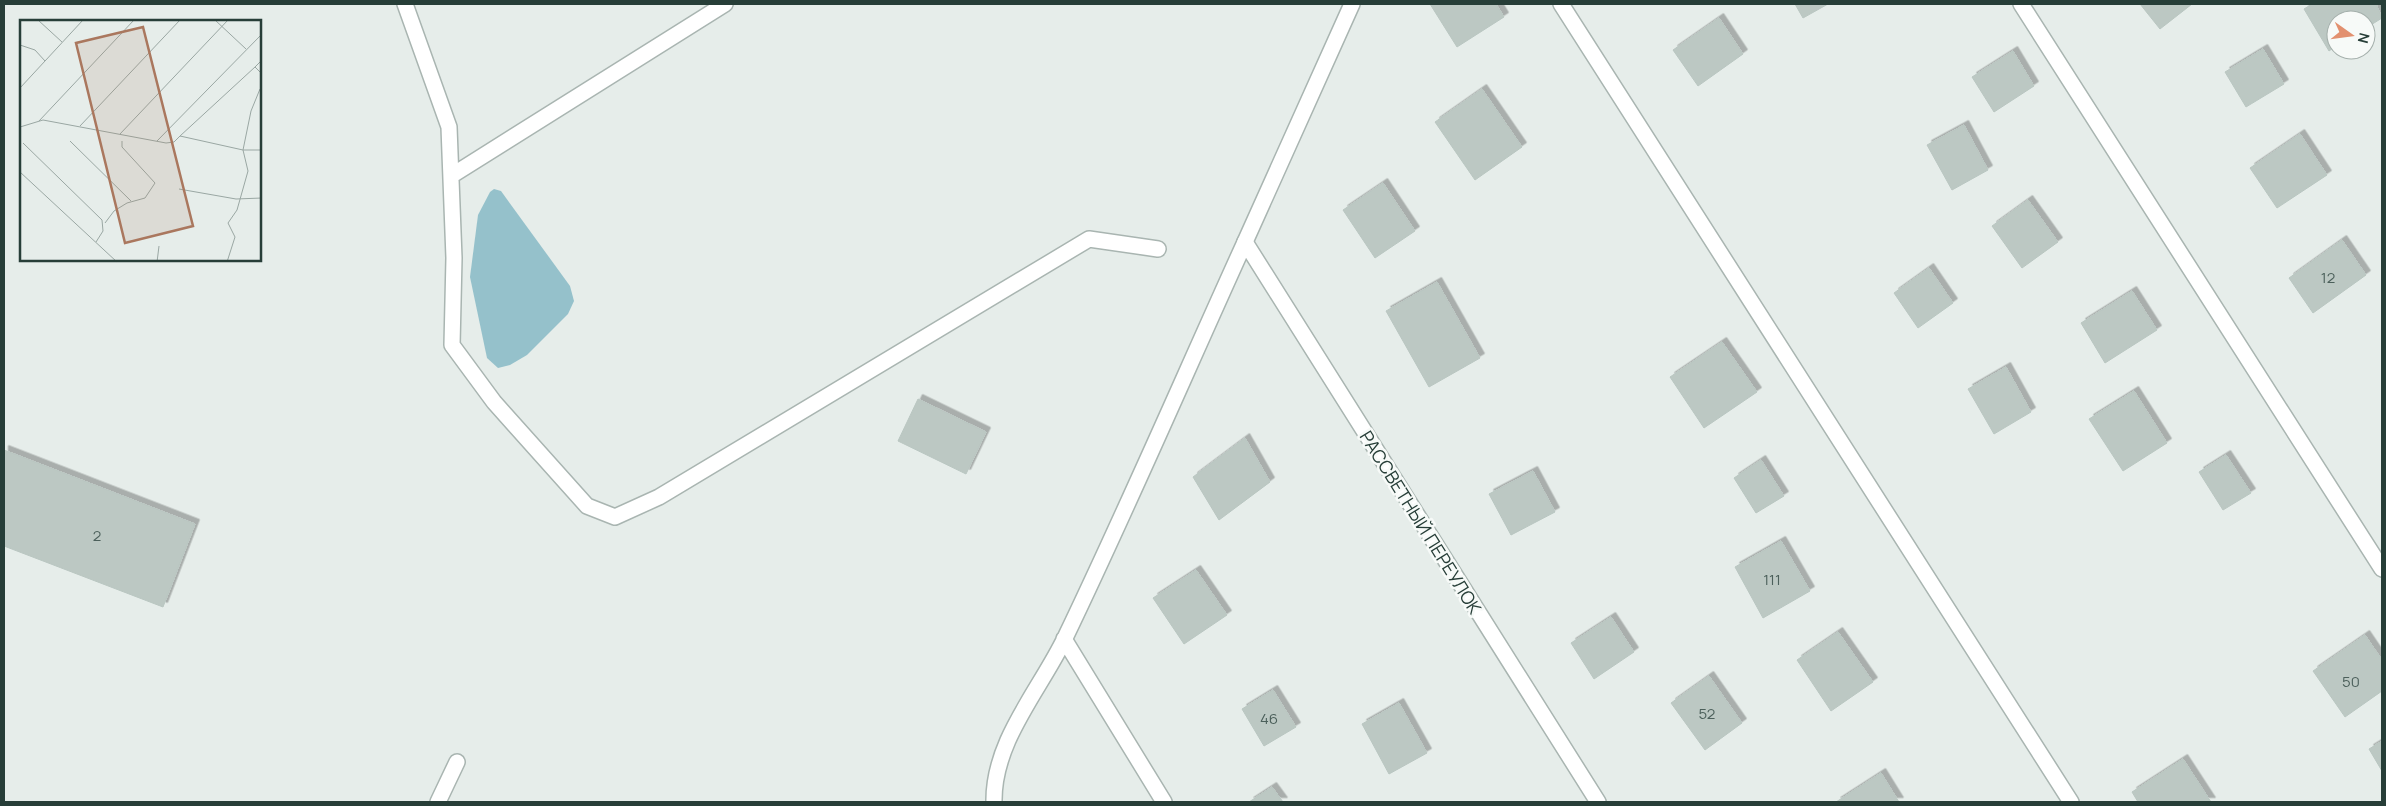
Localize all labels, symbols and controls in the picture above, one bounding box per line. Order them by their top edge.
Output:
north arrow [2326,10,2376,60]
inset map [20,20,261,261]
text: N [2354,31,2375,45]
house number: 12 [2321,267,2335,288]
street label: РАССВЕТНЫЙ ПЕРЕУЛОК [1355,426,1487,618]
house number: 2 [93,525,101,546]
house number: 111 [1763,569,1781,590]
house number: 50 [2342,671,2360,692]
house number: 52 [1699,703,1715,724]
house number: 46 [1260,708,1278,729]

